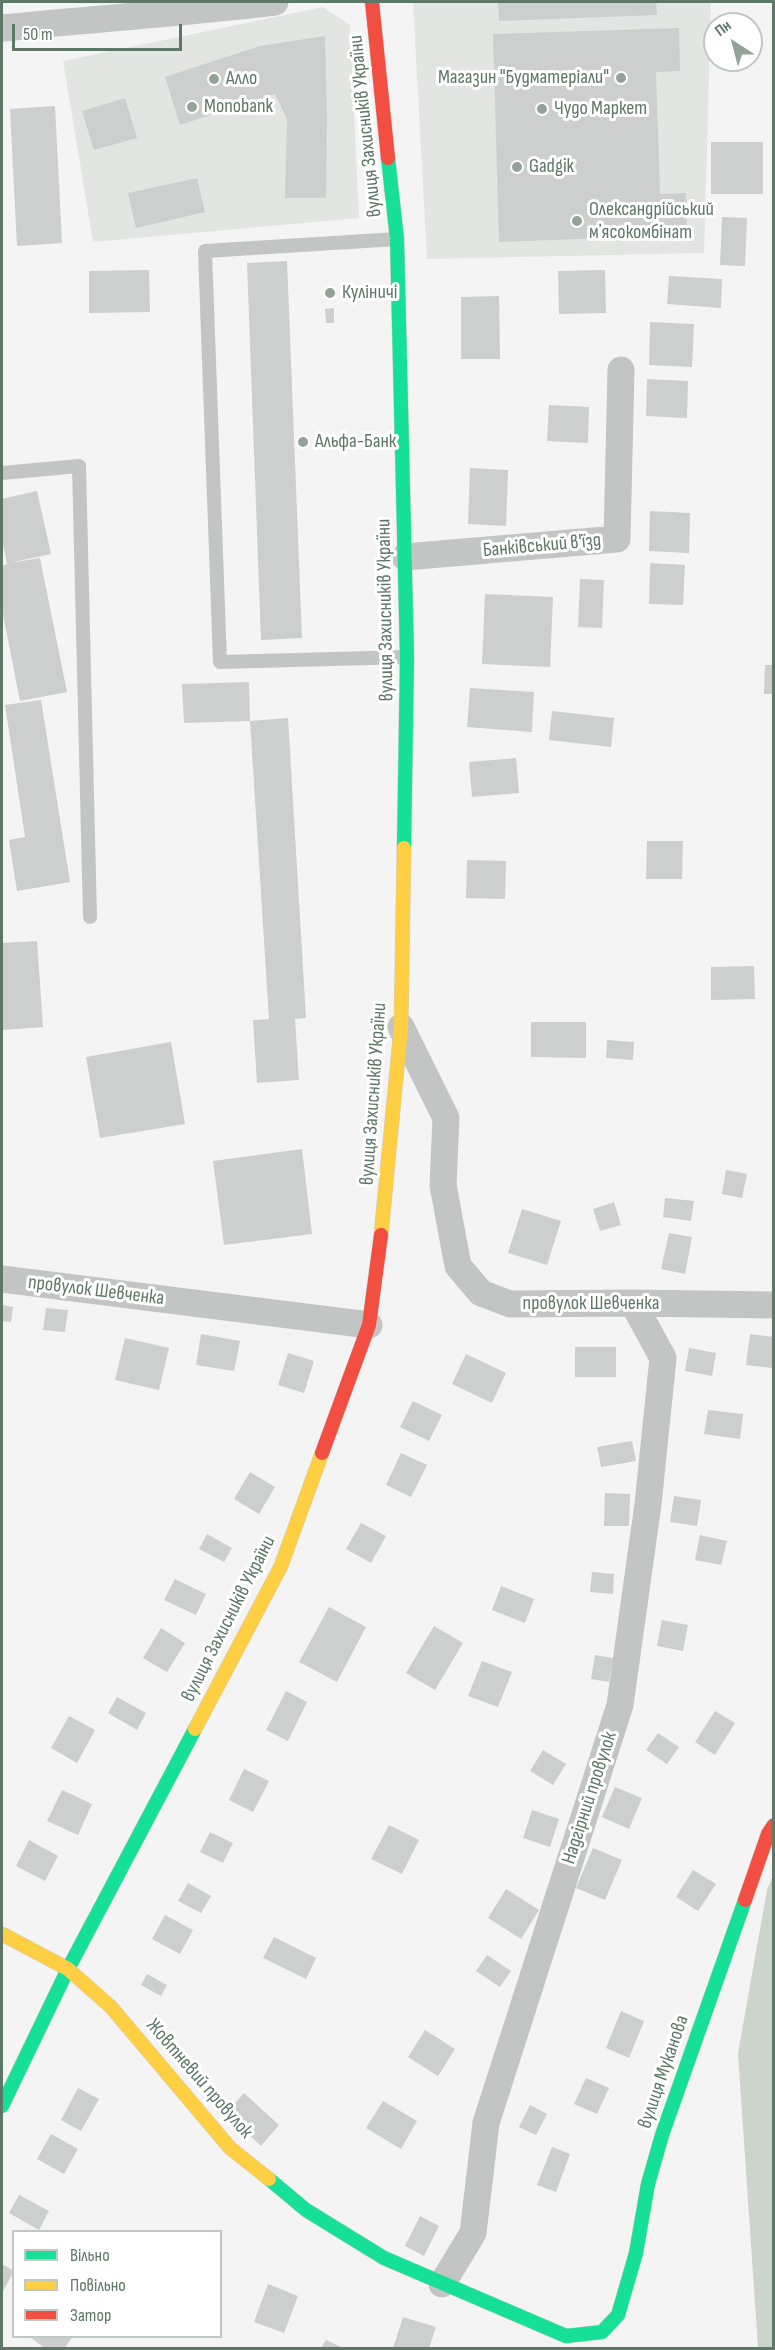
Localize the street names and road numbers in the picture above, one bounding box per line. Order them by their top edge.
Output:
street label: вулиця Захисників України [345,34,387,218]
street label: вулиця Захисників України [372,518,400,702]
street label: Банківський в'їзд [482,529,602,563]
street label: вулиця Захисників України [356,1002,392,1186]
street label: провулок Шевченка [27,1271,165,1311]
street label: провулок Шевченка [523,1292,659,1316]
street label: вулиця Захисників України [177,1532,281,1706]
street label: Надгірний провулок [557,1729,623,1867]
street label: вулиця Муканова [633,2012,695,2132]
street label: Жовтневий провулок [140,2014,258,2144]

